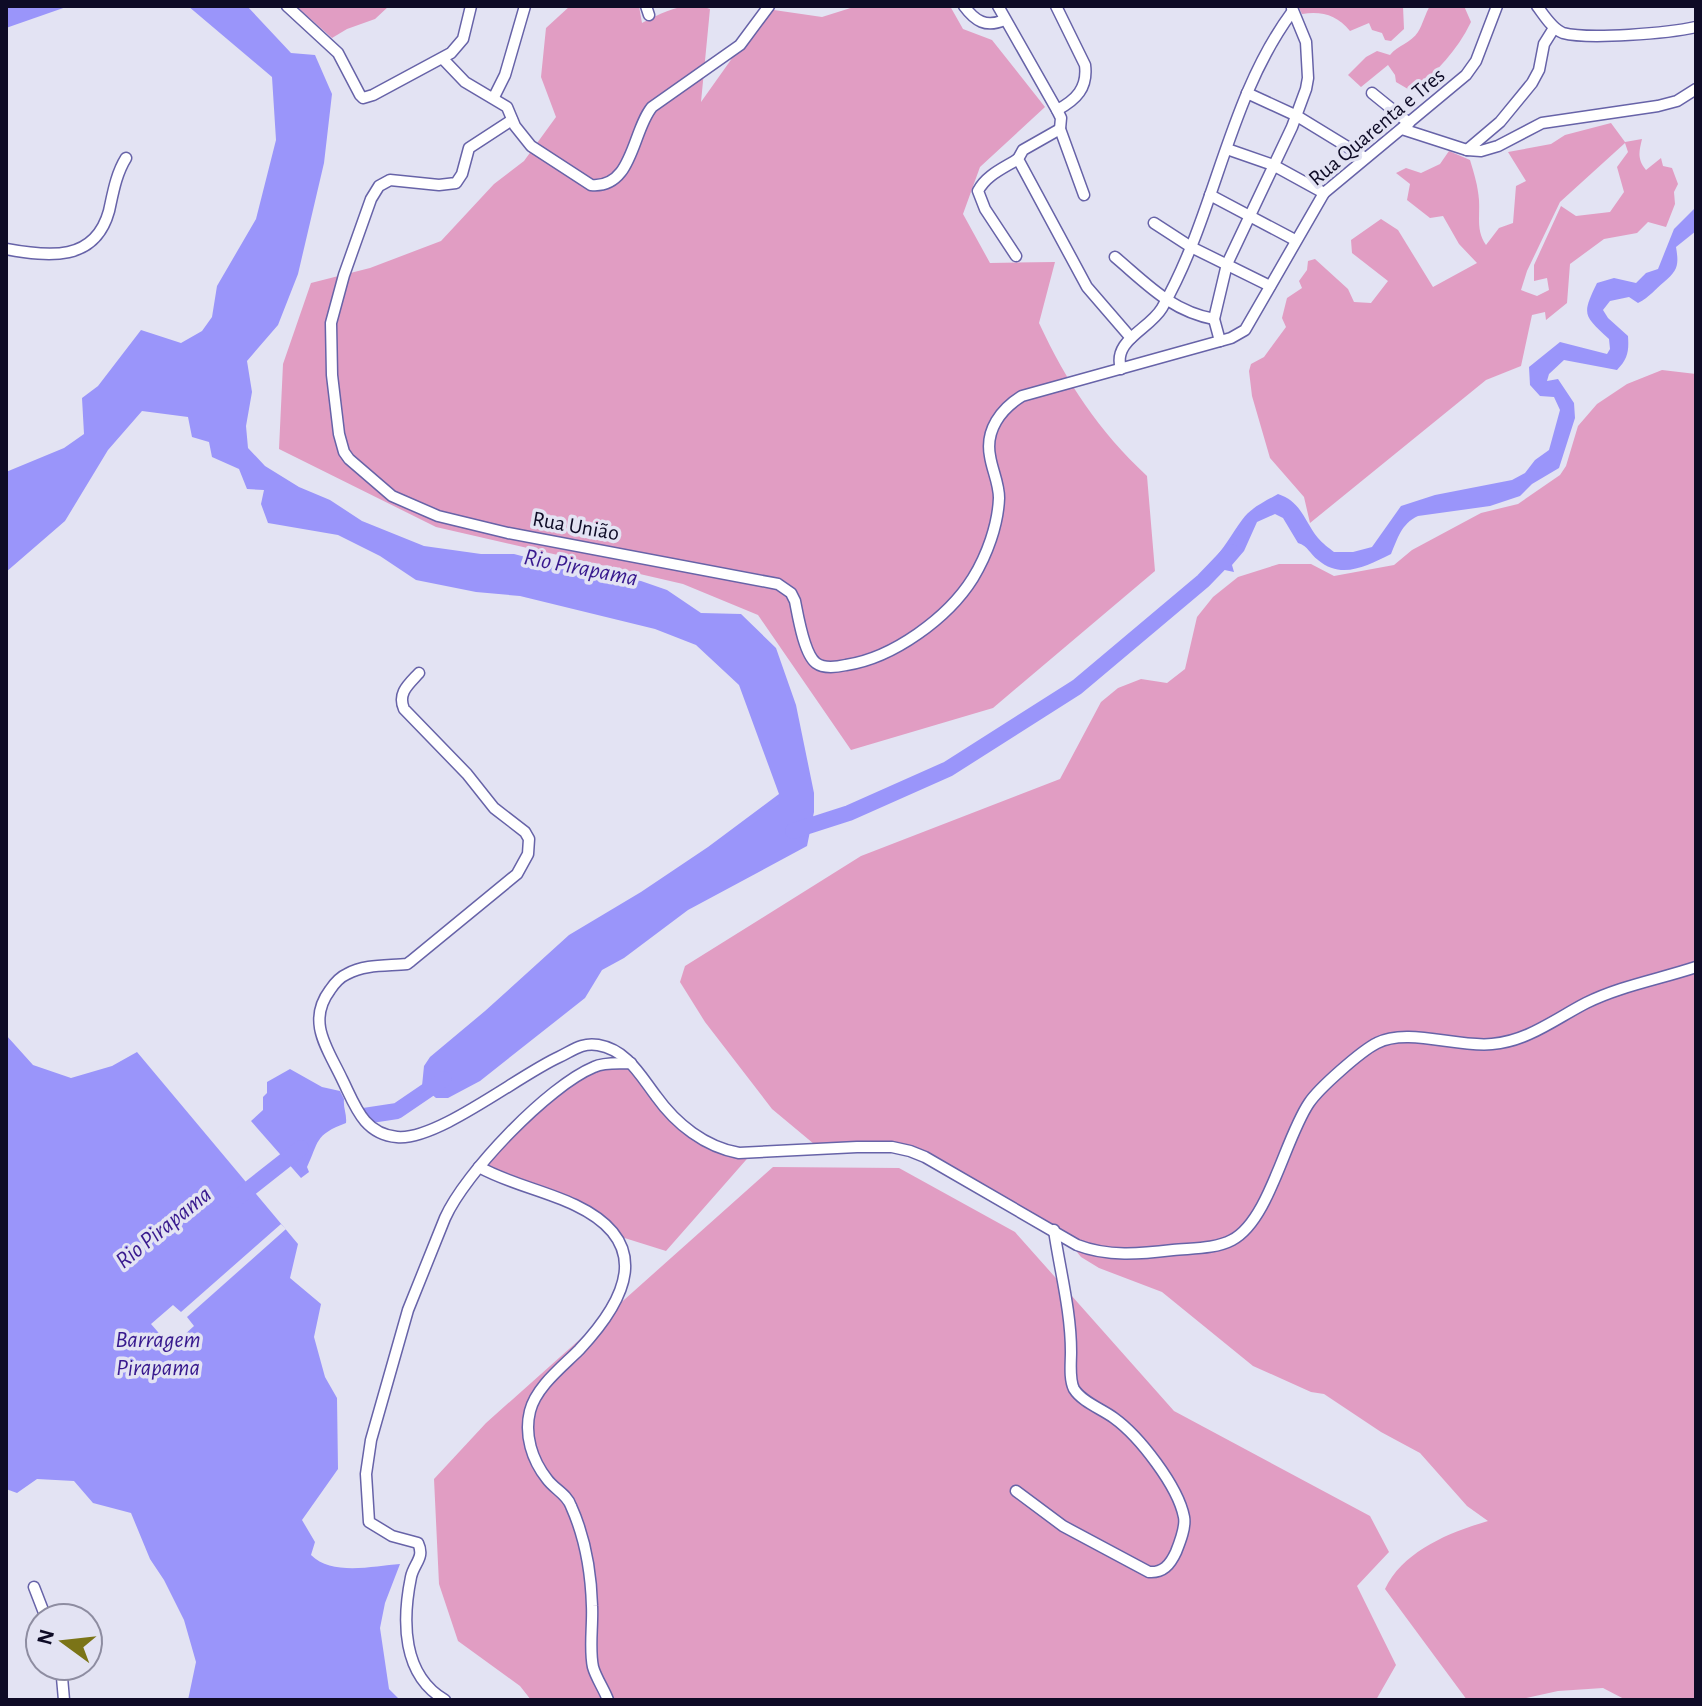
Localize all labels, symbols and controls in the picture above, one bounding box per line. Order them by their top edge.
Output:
street label: Rua Quarenta e Tres [1304,64,1449,190]
street label: Rua União [531,508,621,544]
water label: Rio Pirapama [522,545,640,591]
water label: Rio Pirapama [111,1182,216,1273]
water label: Barragem Pirapama [115,1328,201,1380]
north arrow [24,1602,104,1682]
text: N [33,1627,58,1647]

